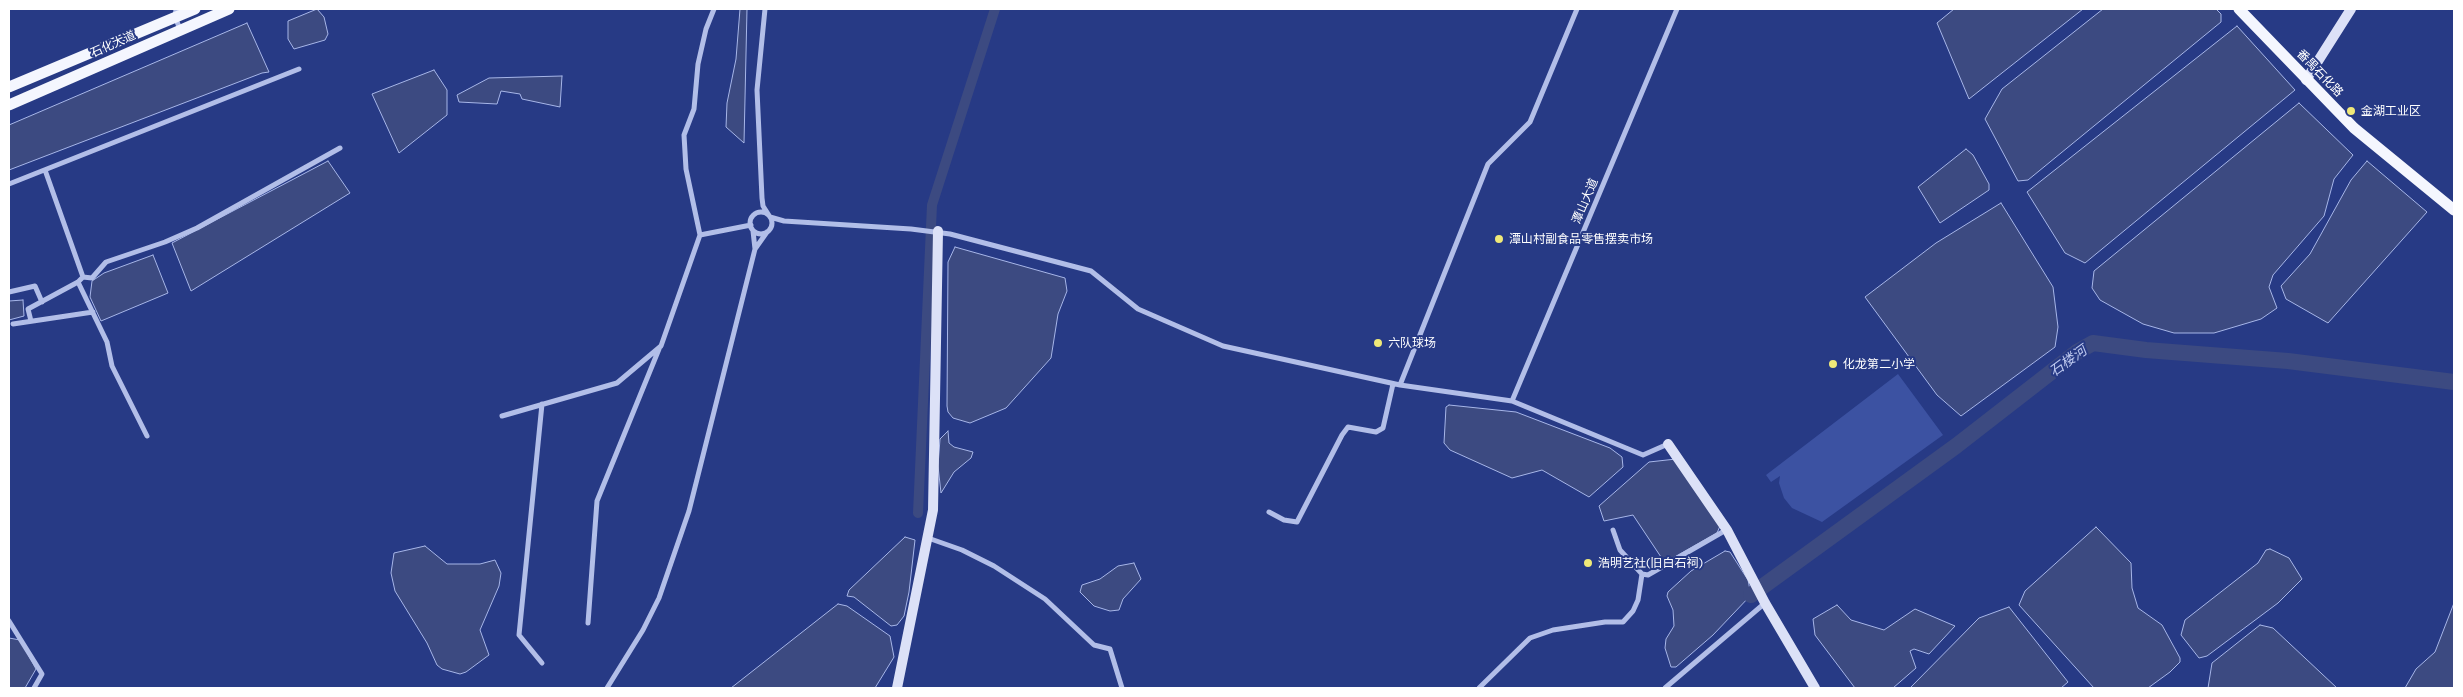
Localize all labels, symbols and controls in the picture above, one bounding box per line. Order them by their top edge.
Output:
street label: 石化大道 [88,28,138,60]
street label: 番禺石化路 [2294,46,2346,100]
place label: 金湖工业区 [2361,104,2421,118]
marker: 金湖工业区 [2345,105,2357,117]
street label: 潭山大道 [1569,176,1601,226]
place label: 潭山村副食品零售摆卖市场 [1509,232,1653,246]
marker: 潭山村副食品零售摆卖市场 [1493,233,1505,245]
place label: 六队球场 [1388,336,1436,350]
marker: 六队球场 [1372,337,1384,349]
water label: 石楼河 [2046,342,2090,380]
place label: 化龙第二小学 [1843,357,1915,371]
marker: 化龙第二小学 [1827,358,1839,370]
place label: 浩明艺社(旧白石祠) [1598,556,1703,570]
marker: 浩明艺社(旧白石祠) [1582,557,1594,569]

